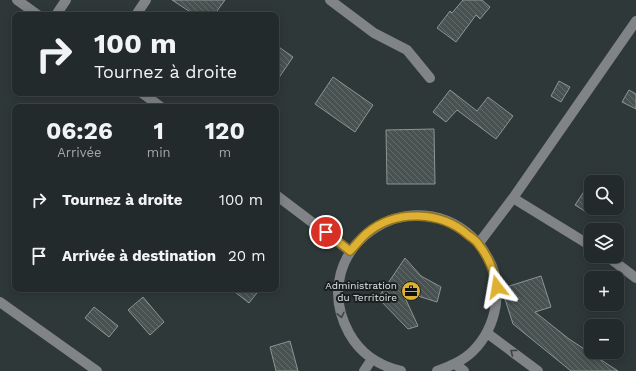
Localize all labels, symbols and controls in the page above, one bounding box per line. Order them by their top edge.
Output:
text: 100 m [94,27,177,60]
icon: right [28,28,80,80]
text: Tournez à droite [94,61,237,82]
text: 06:26 [46,117,113,145]
text: 1 [154,117,164,145]
text: 120 [205,117,245,145]
text: Arrivée [57,145,102,160]
text: min [147,145,171,160]
text: m [219,145,231,160]
map controls [584,175,624,359]
button: search [584,175,624,215]
icon: right [28,189,50,211]
text: Tournez à droite [62,191,182,209]
text: 100 m [219,191,263,209]
pin [309,215,343,249]
icon: arrive [315,221,337,243]
button: layers [584,223,624,263]
icon: arrive [28,245,50,267]
text: Arrivée à destination [62,247,216,265]
text: 20 m [228,247,266,265]
position arrow [476,266,518,308]
button: + [584,271,624,311]
place label: Administration du Territoire [325,280,397,303]
office icon: Administration du Territoire [400,280,422,302]
one-way arrow [337,312,345,318]
button: − [584,319,624,359]
one-way arrow [510,350,517,357]

